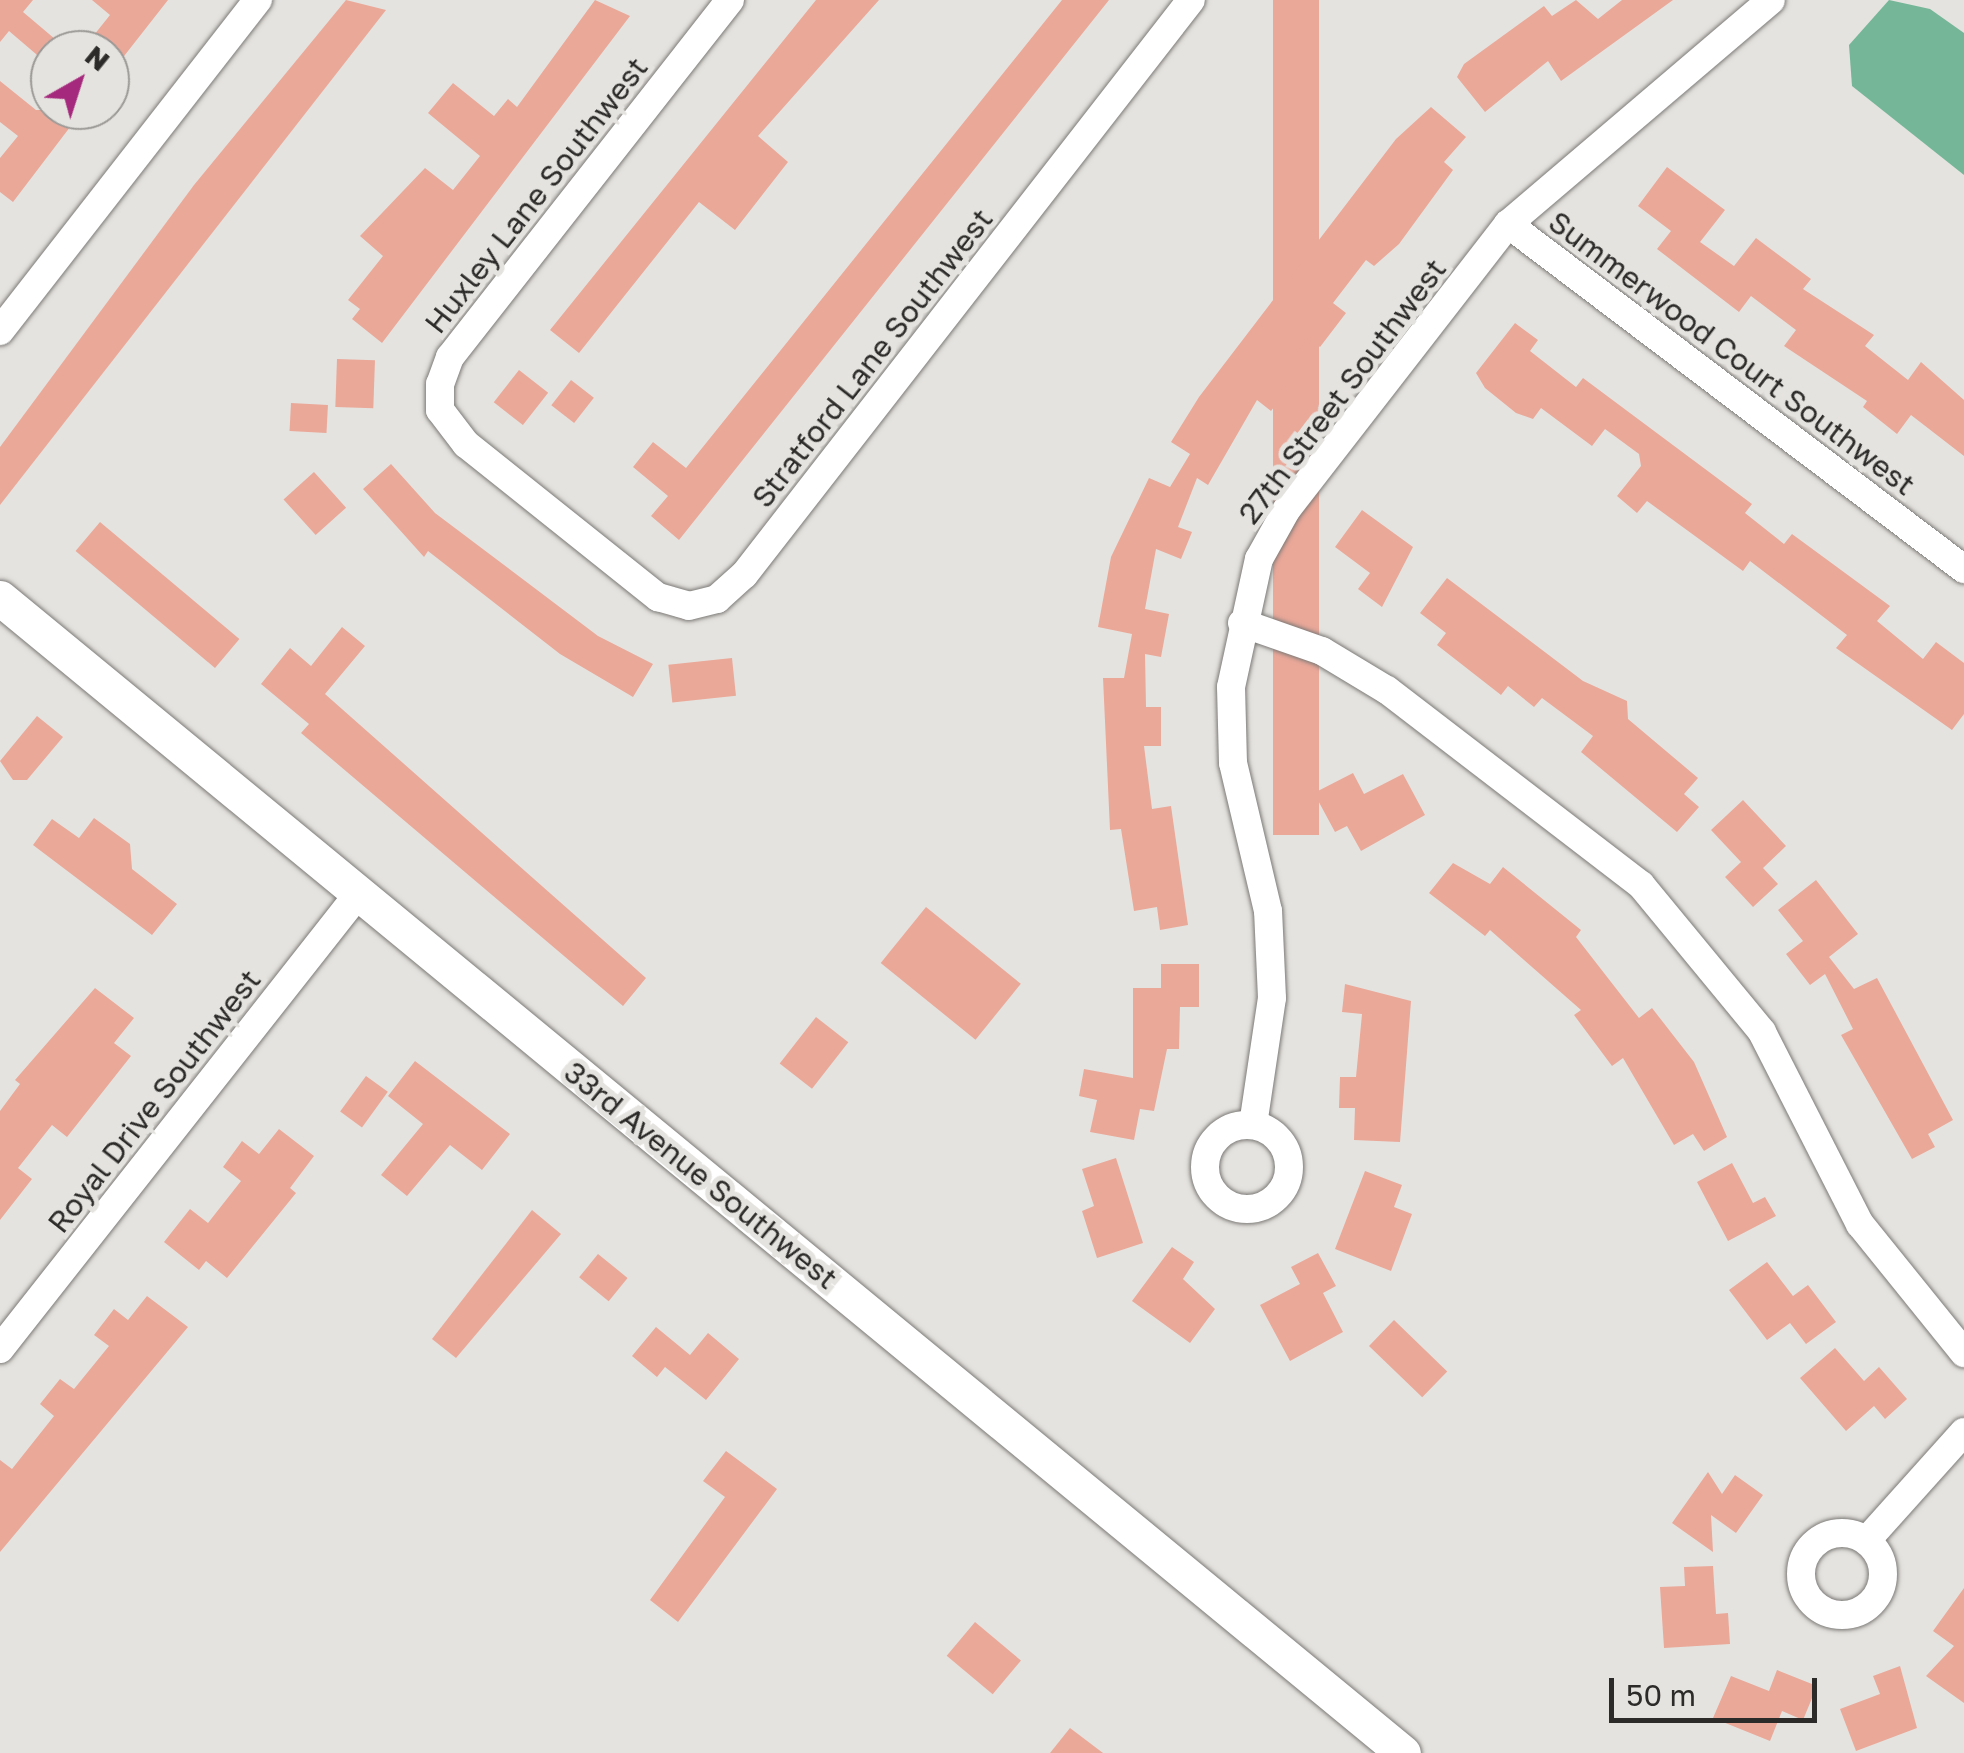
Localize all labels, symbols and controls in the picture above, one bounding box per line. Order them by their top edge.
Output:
north arrow [30,30,130,130]
text: N [79,38,117,77]
street label: Huxley Lane Southwest [417,50,655,340]
street label: Stratford Lane Southwest [744,201,1000,515]
street label: Summerwood Court Southwest [1542,203,1922,503]
street label: 27th Street Southwest [1231,251,1453,531]
street label: Royal Drive Southwest [40,962,268,1240]
street label: 33rd Avenue Southwest [557,1054,845,1296]
scale bar [1614,1658,1822,1720]
text: 50 m [1626,1677,1696,1713]

